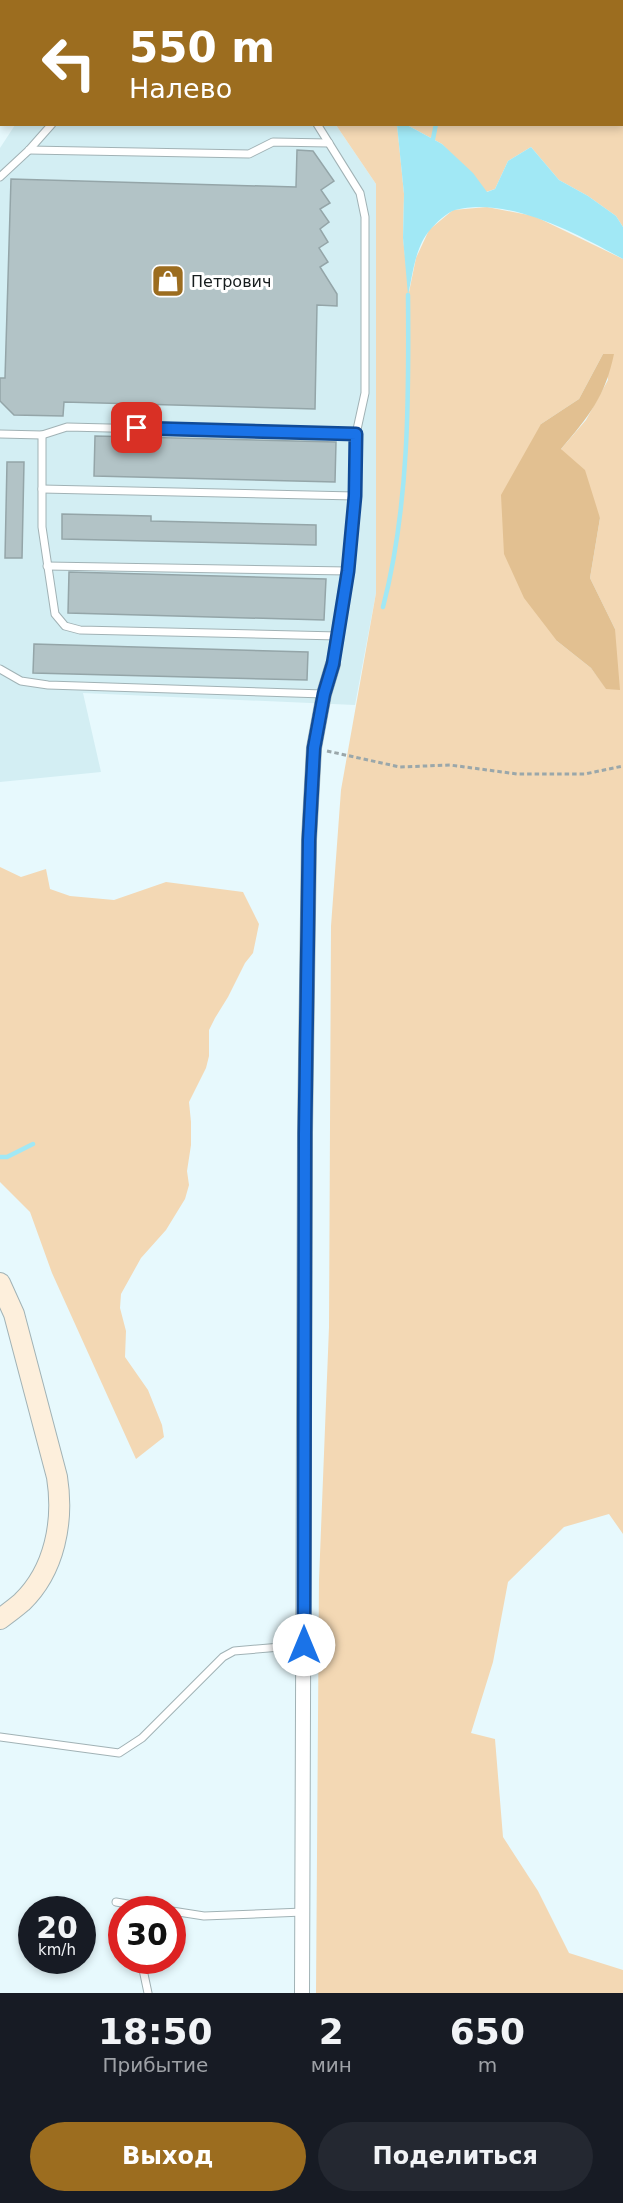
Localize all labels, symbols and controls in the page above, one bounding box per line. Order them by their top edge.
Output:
text: 550 m [129,23,275,72]
icon: left [30,24,108,102]
text: Налево [129,73,232,104]
shop icon: Петрович [150,263,186,299]
place label: Петрович [191,272,271,291]
pin [111,402,162,453]
icon: arrive [120,411,153,444]
position arrow [272,1613,336,1677]
speed limit sign: 30 [108,1896,186,1974]
text: 20 [36,1910,78,1945]
text: km/h [38,1941,76,1959]
text: 18:50 [98,2011,213,2052]
text: 2 [319,2011,344,2052]
text: 650 [450,2011,525,2052]
text: Прибытие [102,2053,208,2077]
text: мин [311,2053,352,2077]
text: m [478,2053,497,2077]
button: Выход [30,2122,306,2191]
button: Поделиться [318,2122,593,2191]

